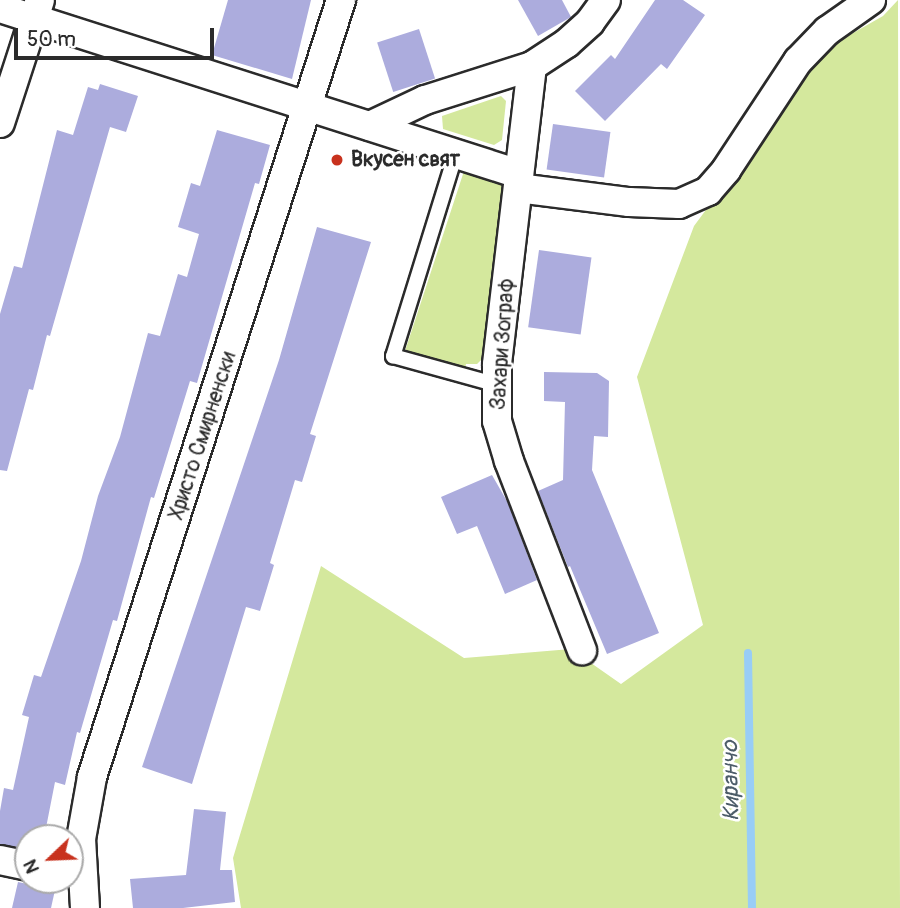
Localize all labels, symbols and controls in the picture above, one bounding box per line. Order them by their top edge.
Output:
scale bar [18,14,217,58]
text: 50 m [27,26,76,53]
place label: Вкусен свят [351,147,460,173]
marker: Вкусен свят [329,152,345,168]
street label: Захари Зограф [486,277,520,411]
street label: Христо Смирненски [164,349,242,523]
water label: Киранчо [717,741,745,821]
north arrow [14,824,84,894]
text: N [18,856,45,877]

